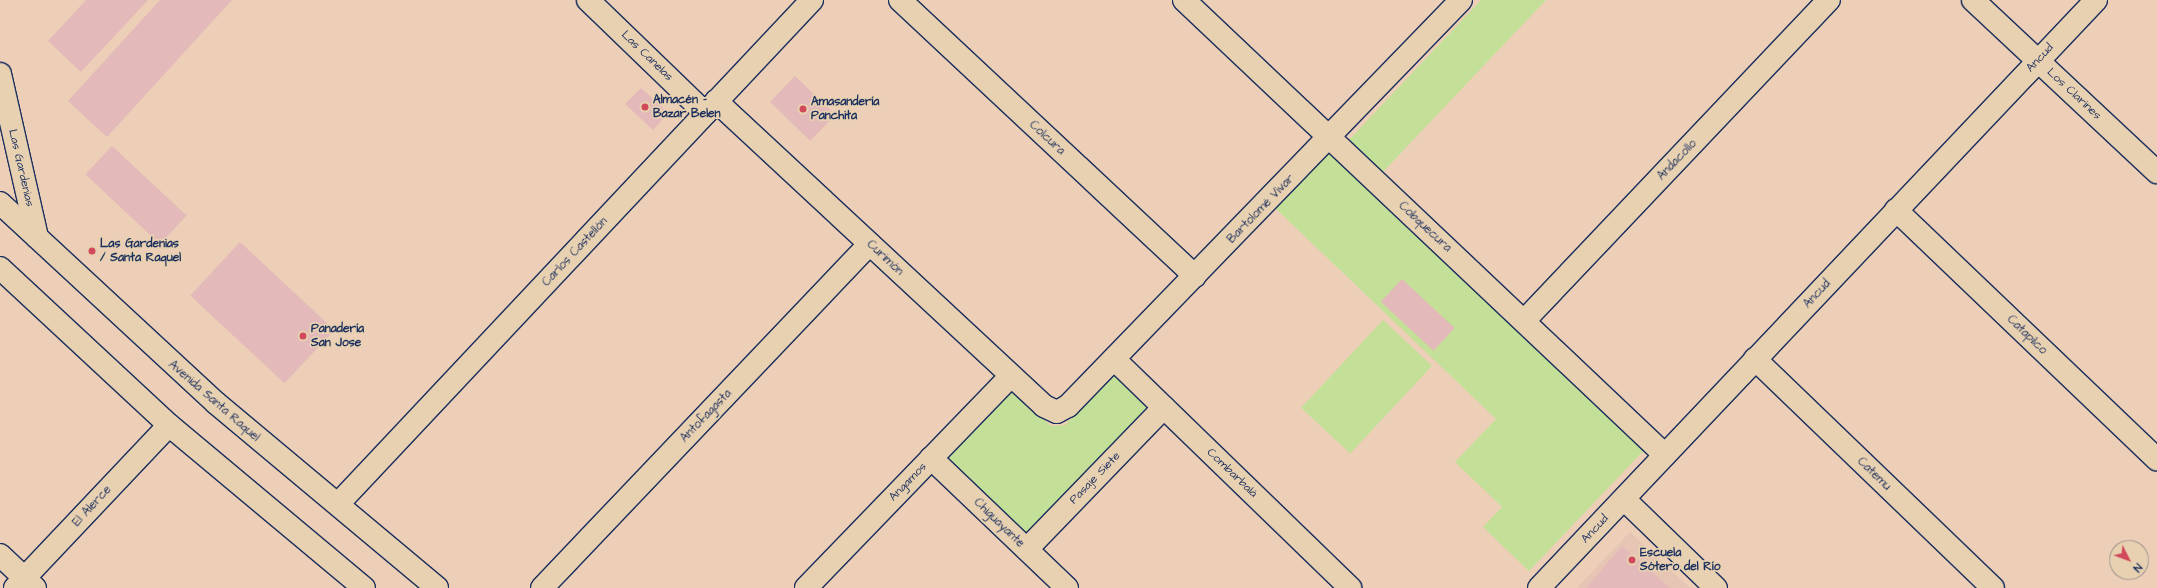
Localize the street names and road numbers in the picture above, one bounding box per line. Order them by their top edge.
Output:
street label: Las Canelas [618,28,676,84]
street label: Ancud [2023,41,2057,75]
street label: Los Clarines [2044,65,2104,123]
street label: Colcura [1026,118,1068,158]
street label: Las Gardenias [5,128,37,208]
street label: Andacollo [1654,137,1700,183]
street label: Bartolomé Vivar [1224,171,1298,247]
street label: Cobquecura [1396,199,1454,255]
street label: Carlos Castellón [539,214,611,290]
street label: Curimón [864,237,906,279]
street label: Ancud [1800,277,1834,311]
street label: Catapilco [2004,312,2050,358]
street label: Avenida Santa Raquel [165,357,263,445]
street label: Antofagasta [677,387,735,445]
street label: Combarbalá [1204,445,1260,501]
street label: Pasaje Siete [1067,449,1123,507]
street label: Catemu [1854,454,1894,494]
street label: Angamos [886,460,930,504]
street label: El Alerce [69,483,115,529]
street label: Chiguayante [971,495,1027,551]
street label: Ancud [1578,512,1612,546]

